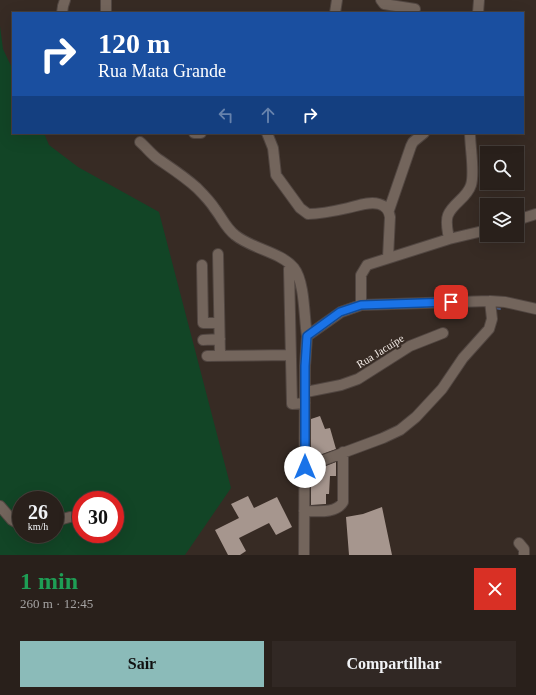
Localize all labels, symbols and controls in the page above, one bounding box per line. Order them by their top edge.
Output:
icon: right [32,28,84,80]
text: 120 m [98,28,170,59]
text: Rua Mata Grande [98,61,226,81]
icon: left [215,104,237,126]
icon: ahead [257,104,279,126]
icon: right [299,104,321,126]
map controls [480,146,524,242]
button: search [480,146,524,190]
button: layers [480,198,524,242]
pin [434,285,468,319]
icon: arrive [440,291,462,313]
street label: Rua Jacuípe [354,332,406,370]
position arrow [284,446,326,488]
speed limit sign: 30 [72,491,124,543]
text: 26 [28,501,48,523]
text: km/h [28,521,48,532]
text: 1 min [20,568,78,594]
button: close [474,568,516,610]
text: 260 m · 12:45 [20,596,93,611]
button: Sair [20,641,264,687]
button: Compartilhar [272,641,516,687]

